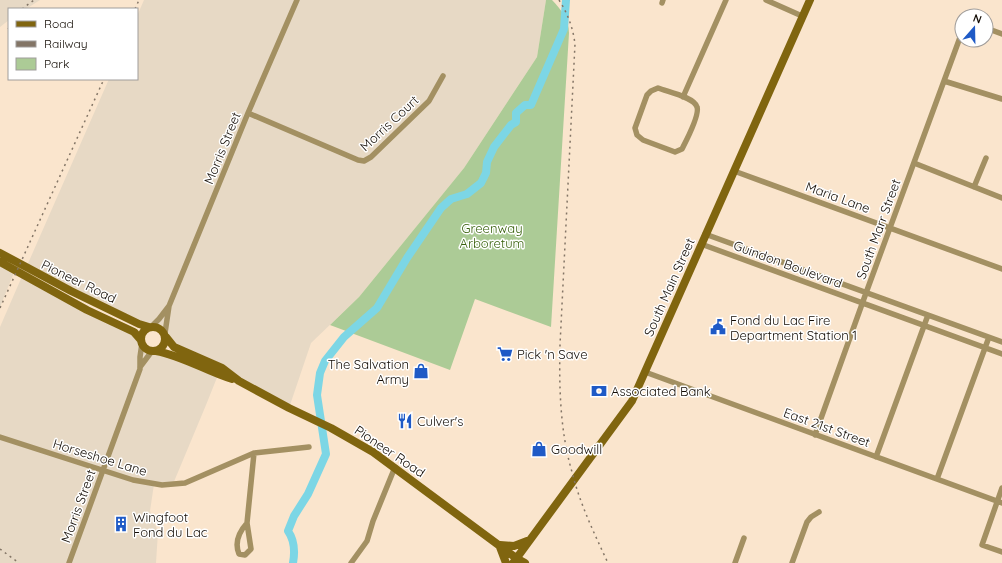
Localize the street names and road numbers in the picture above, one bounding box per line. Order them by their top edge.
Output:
street label: Morris Court [356,92,422,154]
street label: Morris Street [200,110,244,186]
street label: South Marr Street [852,177,904,281]
street label: Maria Lane [804,178,872,216]
street label: South Main Street [640,235,698,339]
street label: Guindon Boulevard [731,237,845,291]
street label: Pioneer Road [39,256,119,306]
street label: East 21st Street [782,404,872,450]
street label: Pioneer Road [352,422,428,480]
street label: Horseshoe Lane [51,435,149,479]
street label: Morris Street [57,467,99,545]

